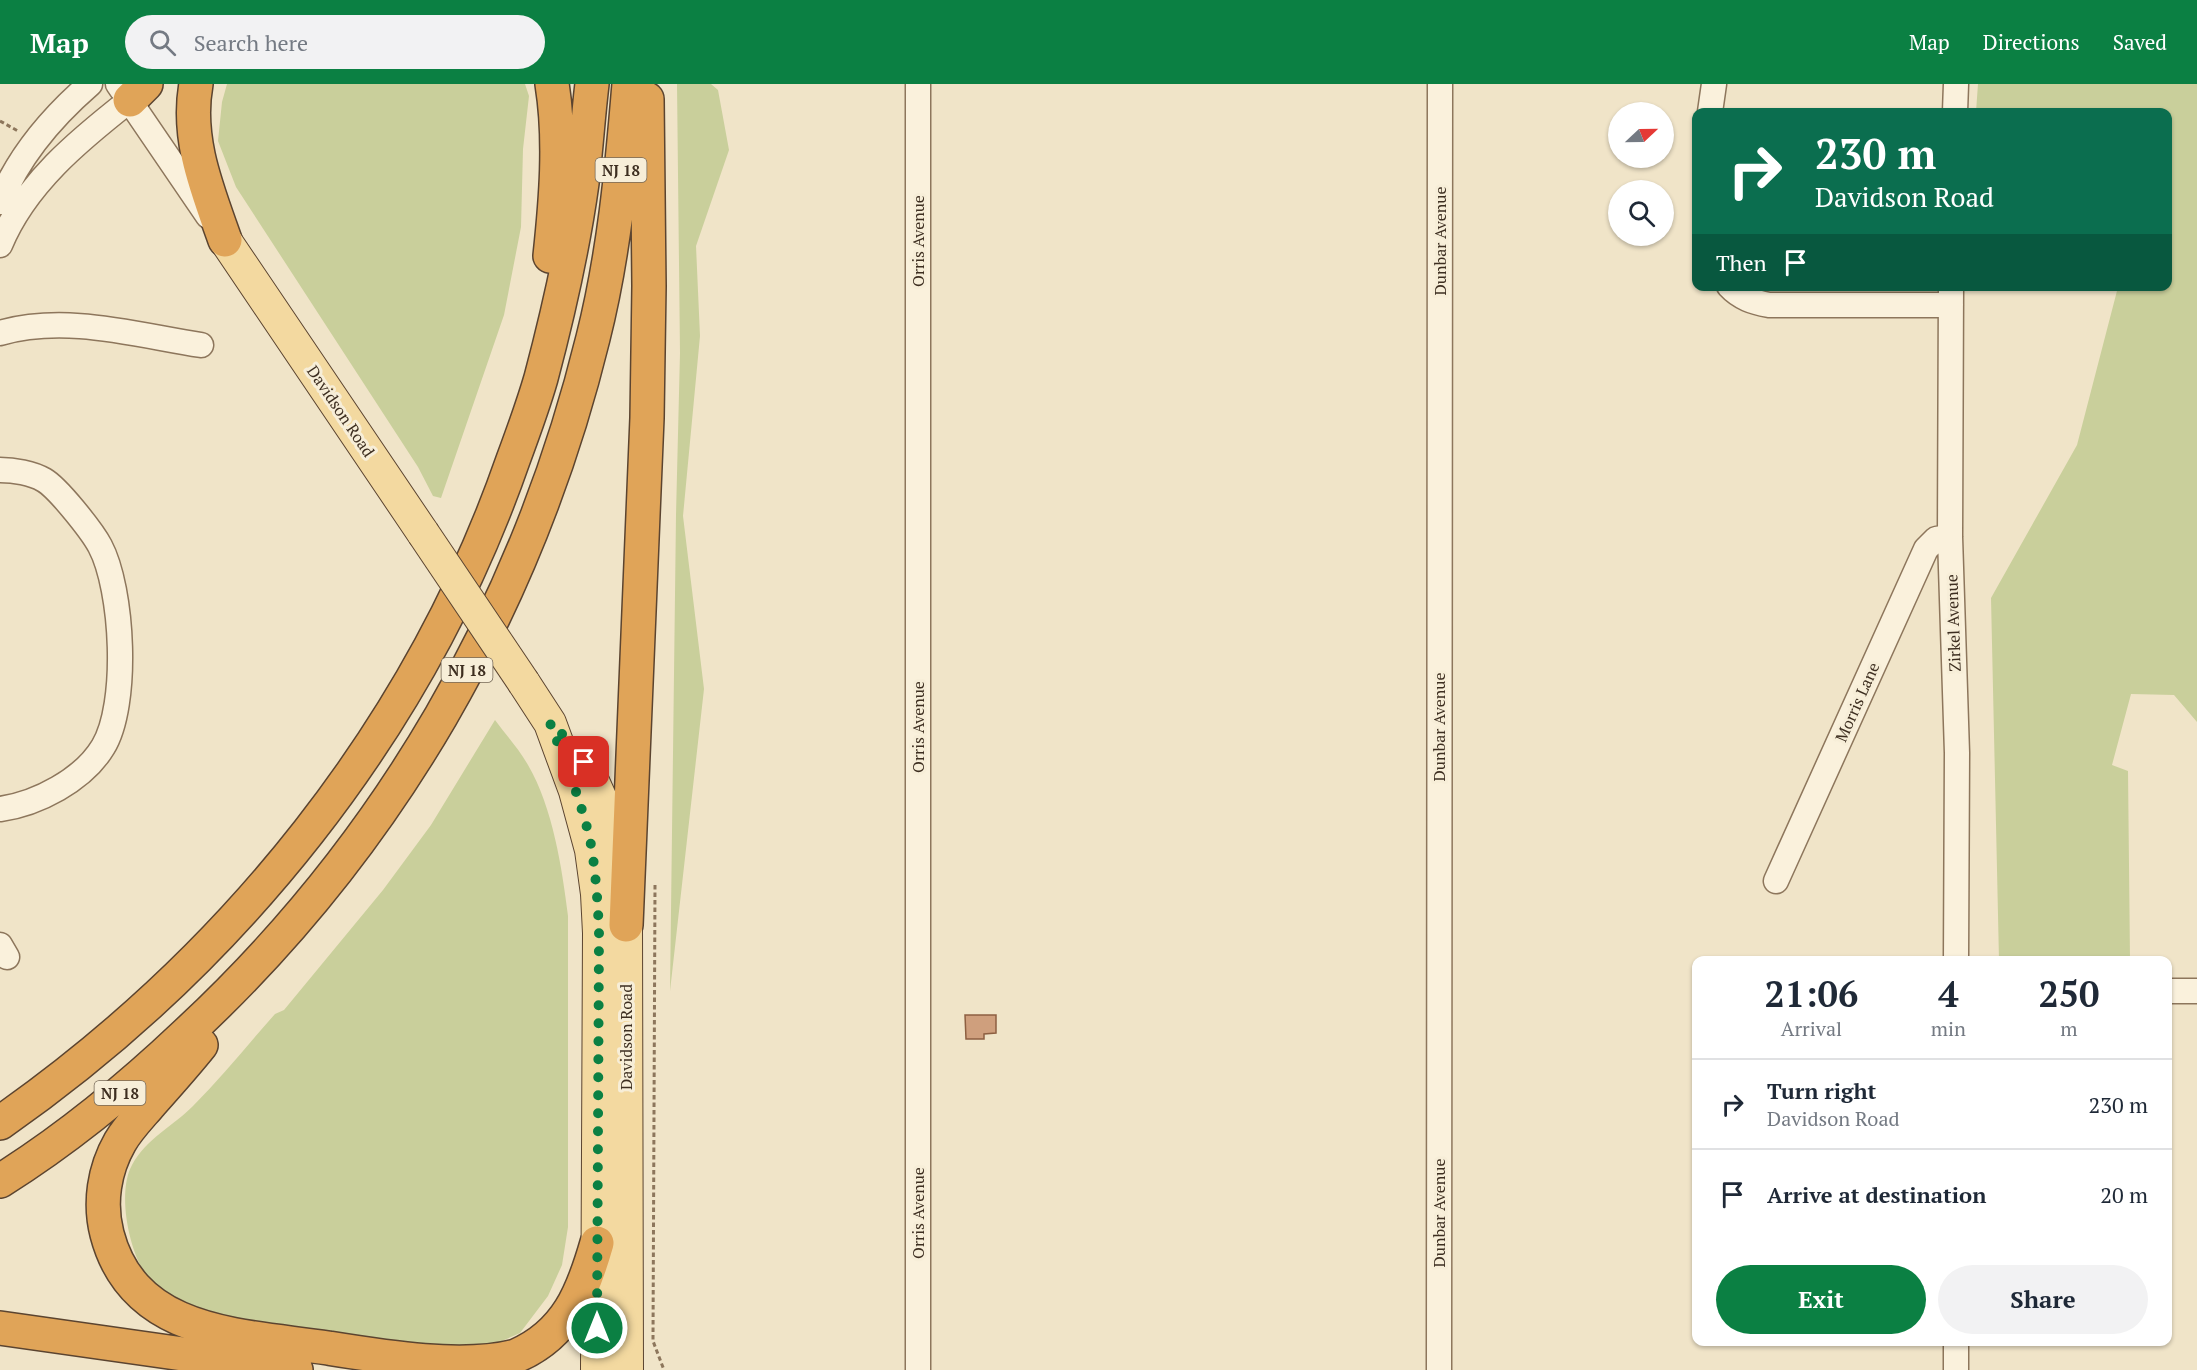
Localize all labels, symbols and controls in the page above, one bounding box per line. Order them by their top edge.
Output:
search box [125,15,545,69]
text: Map [30,24,89,61]
icon: search [146,26,179,59]
text: Search here [194,28,308,57]
text: Map [1909,28,1950,56]
text: Directions [1983,28,2080,56]
text: Saved [2113,28,2167,56]
north arrow [1608,102,1674,168]
map controls [1608,102,1674,246]
text: 230 m [1815,125,1936,181]
icon: right [1716,132,1794,210]
road number: NJ 18 [596,158,646,182]
text: Davidson Road [1815,179,1994,215]
button: search [1608,180,1674,246]
street label: Dunbar Avenue [1429,187,1451,295]
street label: Orris Avenue [907,195,929,287]
icon: arrive [1779,246,1812,279]
text: Then [1716,248,1767,277]
street label: Davidson Road [302,361,380,461]
street label: Zirkel Avenue [1940,574,1966,672]
road number: NJ 18 [442,658,492,682]
street label: Morris Lane [1830,659,1884,745]
street label: Dunbar Avenue [1428,673,1450,781]
street label: Orris Avenue [907,681,929,773]
pin [558,736,609,787]
icon: arrive [567,745,600,778]
text: 21:06 [1765,970,1858,1017]
text: 4 [1938,970,1959,1017]
text: 250 [2038,970,2099,1017]
street label: Davidson Road [615,984,637,1090]
text: Arrival [1781,1015,1842,1042]
text: min [1931,1015,1966,1042]
text: m [2060,1015,2078,1042]
text: Turn right [1767,1076,1876,1105]
road number: NJ 18 [94,1081,146,1105]
icon: right [1716,1088,1749,1121]
text: 230 m [2088,1090,2148,1119]
text: Davidson Road [1767,1105,1900,1132]
street label: Dunbar Avenue [1428,1159,1450,1267]
street label: Orris Avenue [907,1167,929,1259]
icon: arrive [1716,1178,1749,1211]
text: Arrive at destination [1767,1180,1986,1209]
text: 20 m [2100,1180,2148,1209]
button: Exit [1716,1265,1926,1334]
button: Share [1938,1265,2148,1334]
position arrow [565,1296,629,1360]

